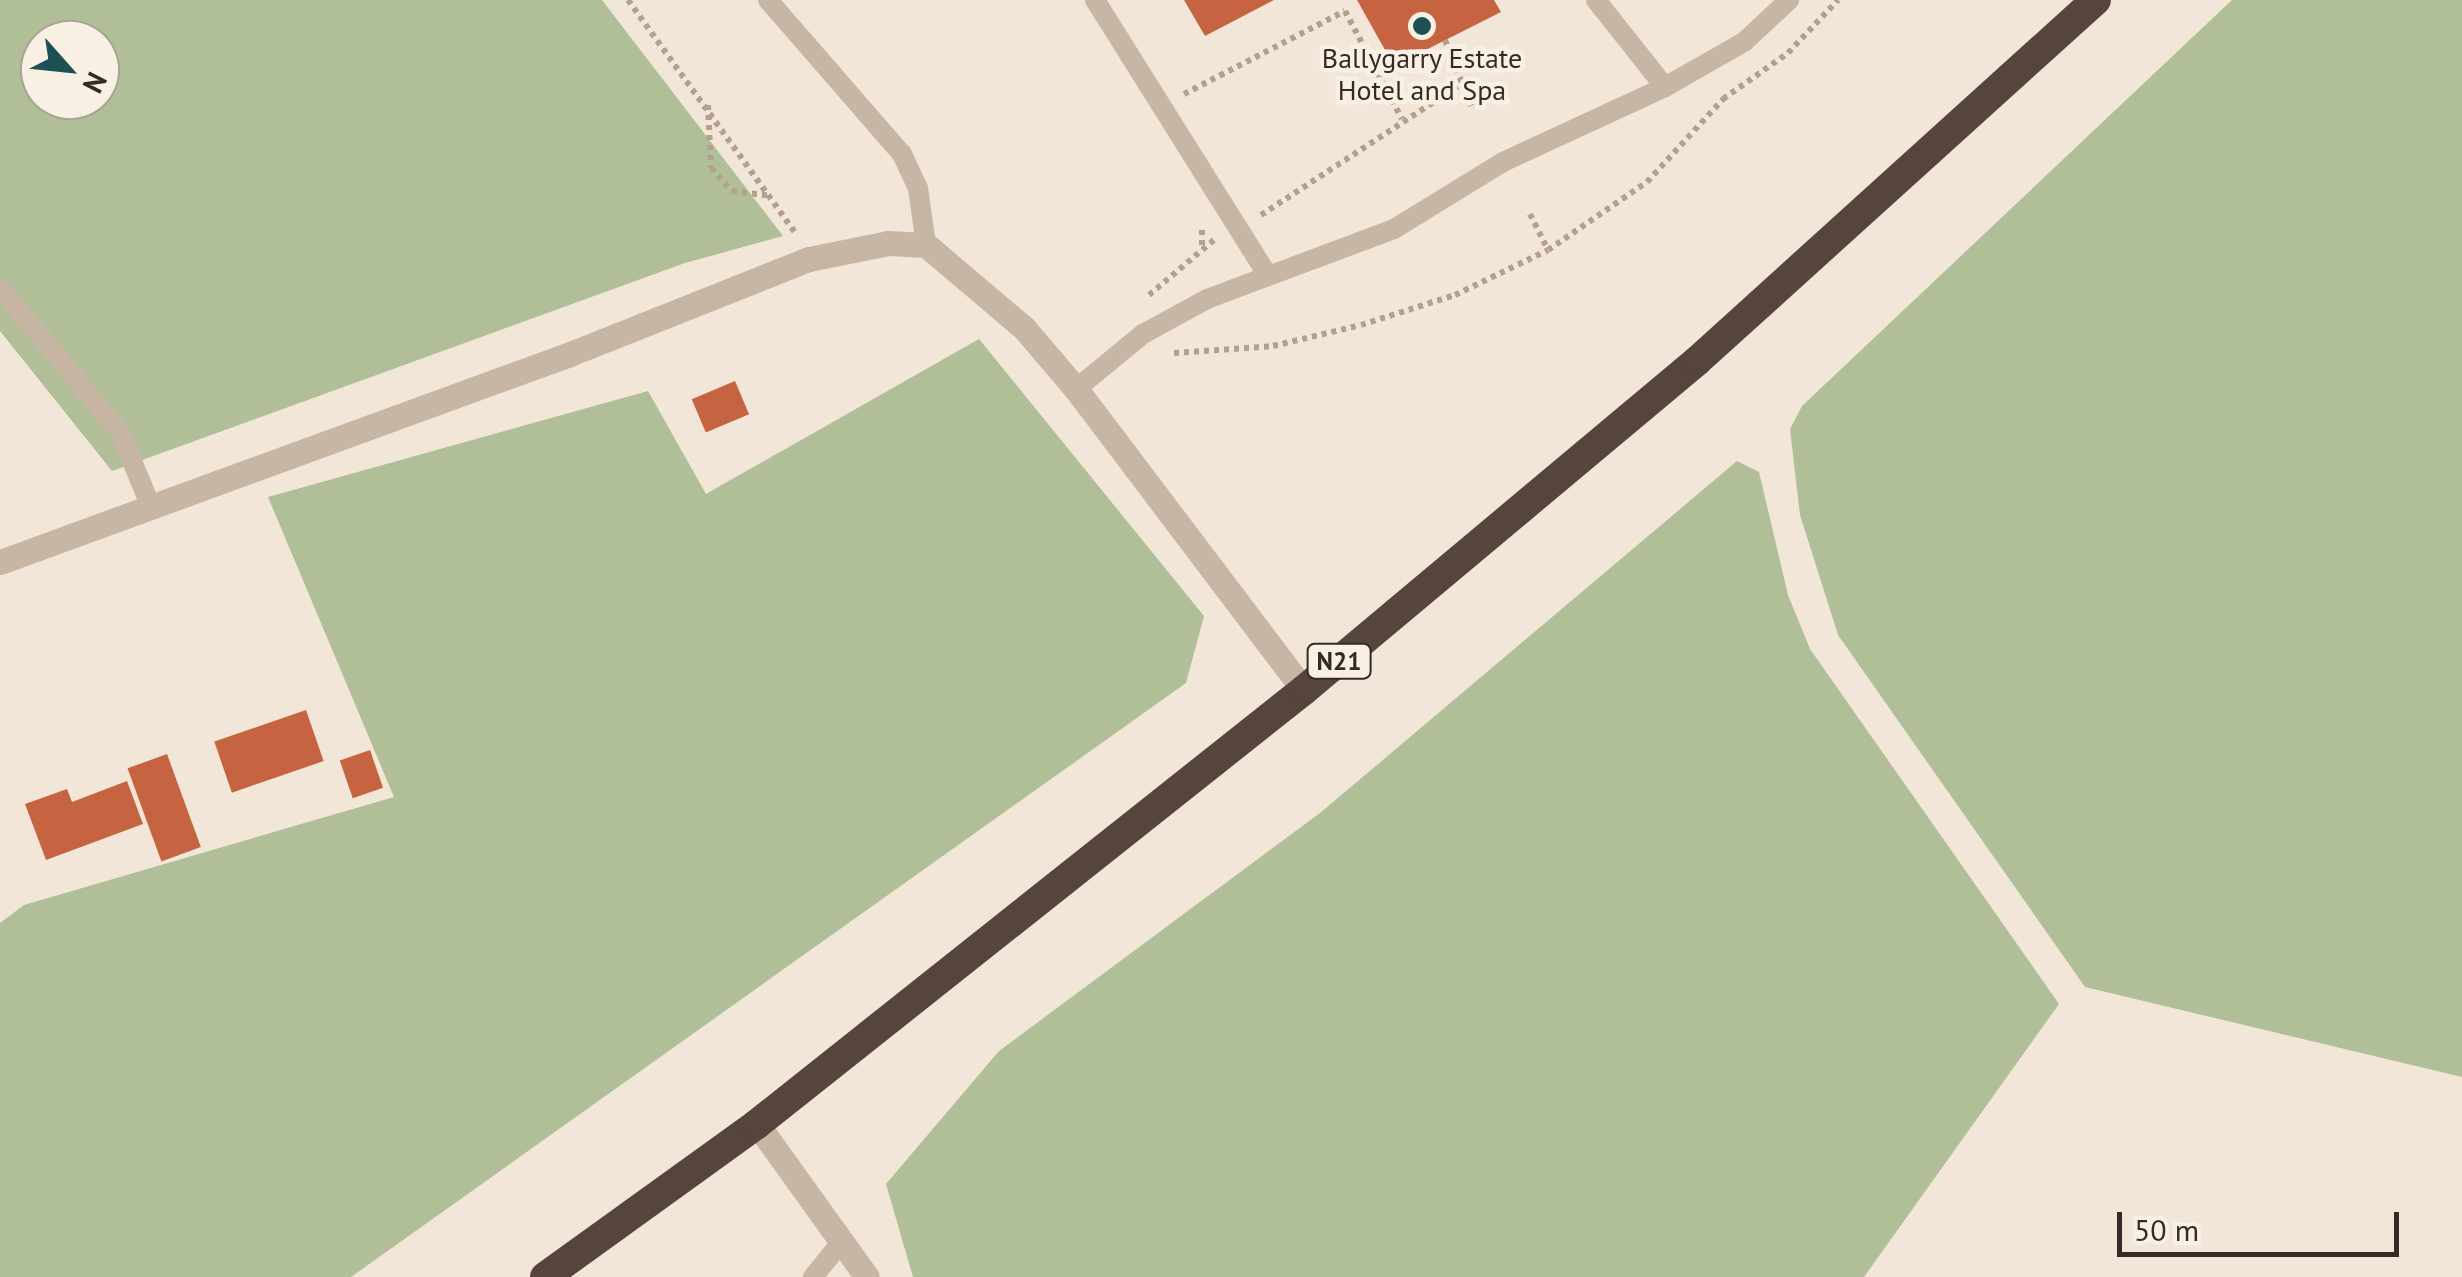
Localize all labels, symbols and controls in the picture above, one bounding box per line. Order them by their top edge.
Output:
marker: Ballygarry Estate Hotel and Spa [1411,15,1433,37]
north arrow [20,20,120,120]
place label: Ballygarry Estate Hotel and Spa [1321,41,1523,107]
text: N [75,66,116,100]
road number: N21 [1306,641,1372,681]
scale bar [2122,1192,2404,1254]
text: 50 m [2134,1210,2199,1249]

